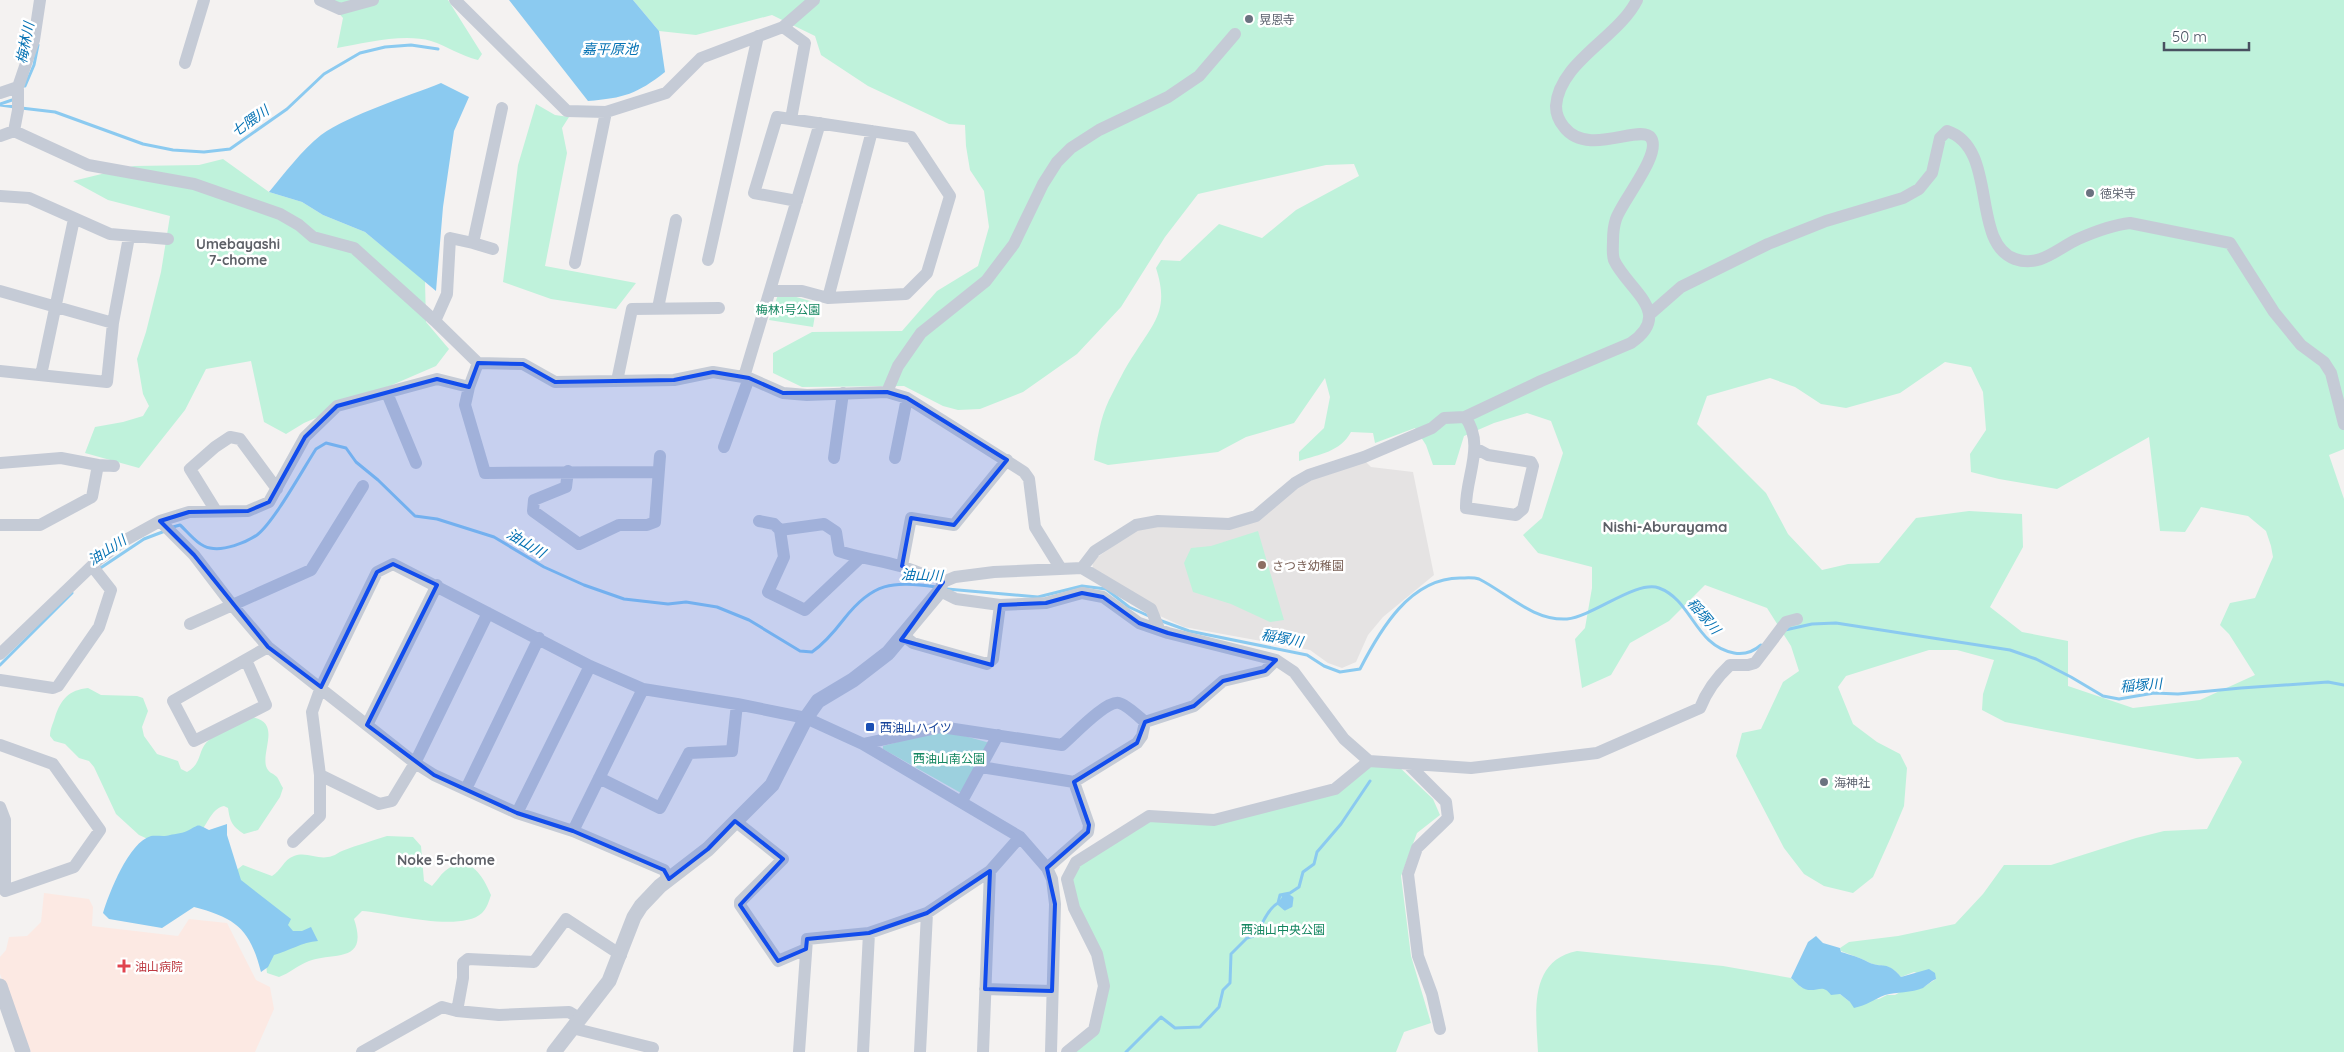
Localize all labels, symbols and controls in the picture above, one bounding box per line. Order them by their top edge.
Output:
place label: 晃恩寺 [1259,12,1295,27]
marker: 晃恩寺 [1243,13,1255,25]
water label: 梅林川 [12,19,38,65]
scale bar [2164,20,2249,52]
text: 50 m [2172,27,2207,46]
water label: 嘉平原池 [582,40,640,58]
water label: 七隈川 [228,100,274,140]
place label: 徳栄寺 [2100,186,2136,201]
marker: 徳栄寺 [2084,187,2096,199]
district label: Umebayashi 7-chome [196,235,280,269]
park label: 梅林1号公園 [756,302,820,317]
district label: Nishi-Aburayama [1602,517,1728,536]
water label: 油山川 [503,524,550,563]
water label: 油山川 [84,530,131,569]
place label: さつき幼稚園 [1272,558,1344,573]
marker: さつき幼稚園 [1256,559,1268,571]
water label: 油山川 [901,565,945,585]
water label: 稲塚川 [1684,594,1726,639]
water label: 稲塚川 [1260,625,1306,651]
water label: 稲塚川 [2119,674,2165,695]
place label: 西油山ハイツ [880,720,952,735]
marker: 西油山ハイツ [864,721,876,733]
park label: 西油山南公園 [913,751,985,766]
place label: 海神社 [1834,775,1870,790]
marker: 海神社 [1818,776,1830,788]
district label: Noke 5-chome [397,851,495,869]
park label: 西油山中央公園 [1241,922,1325,937]
marker: 油山病院 [117,959,131,973]
place label: 油山病院 [135,959,183,974]

